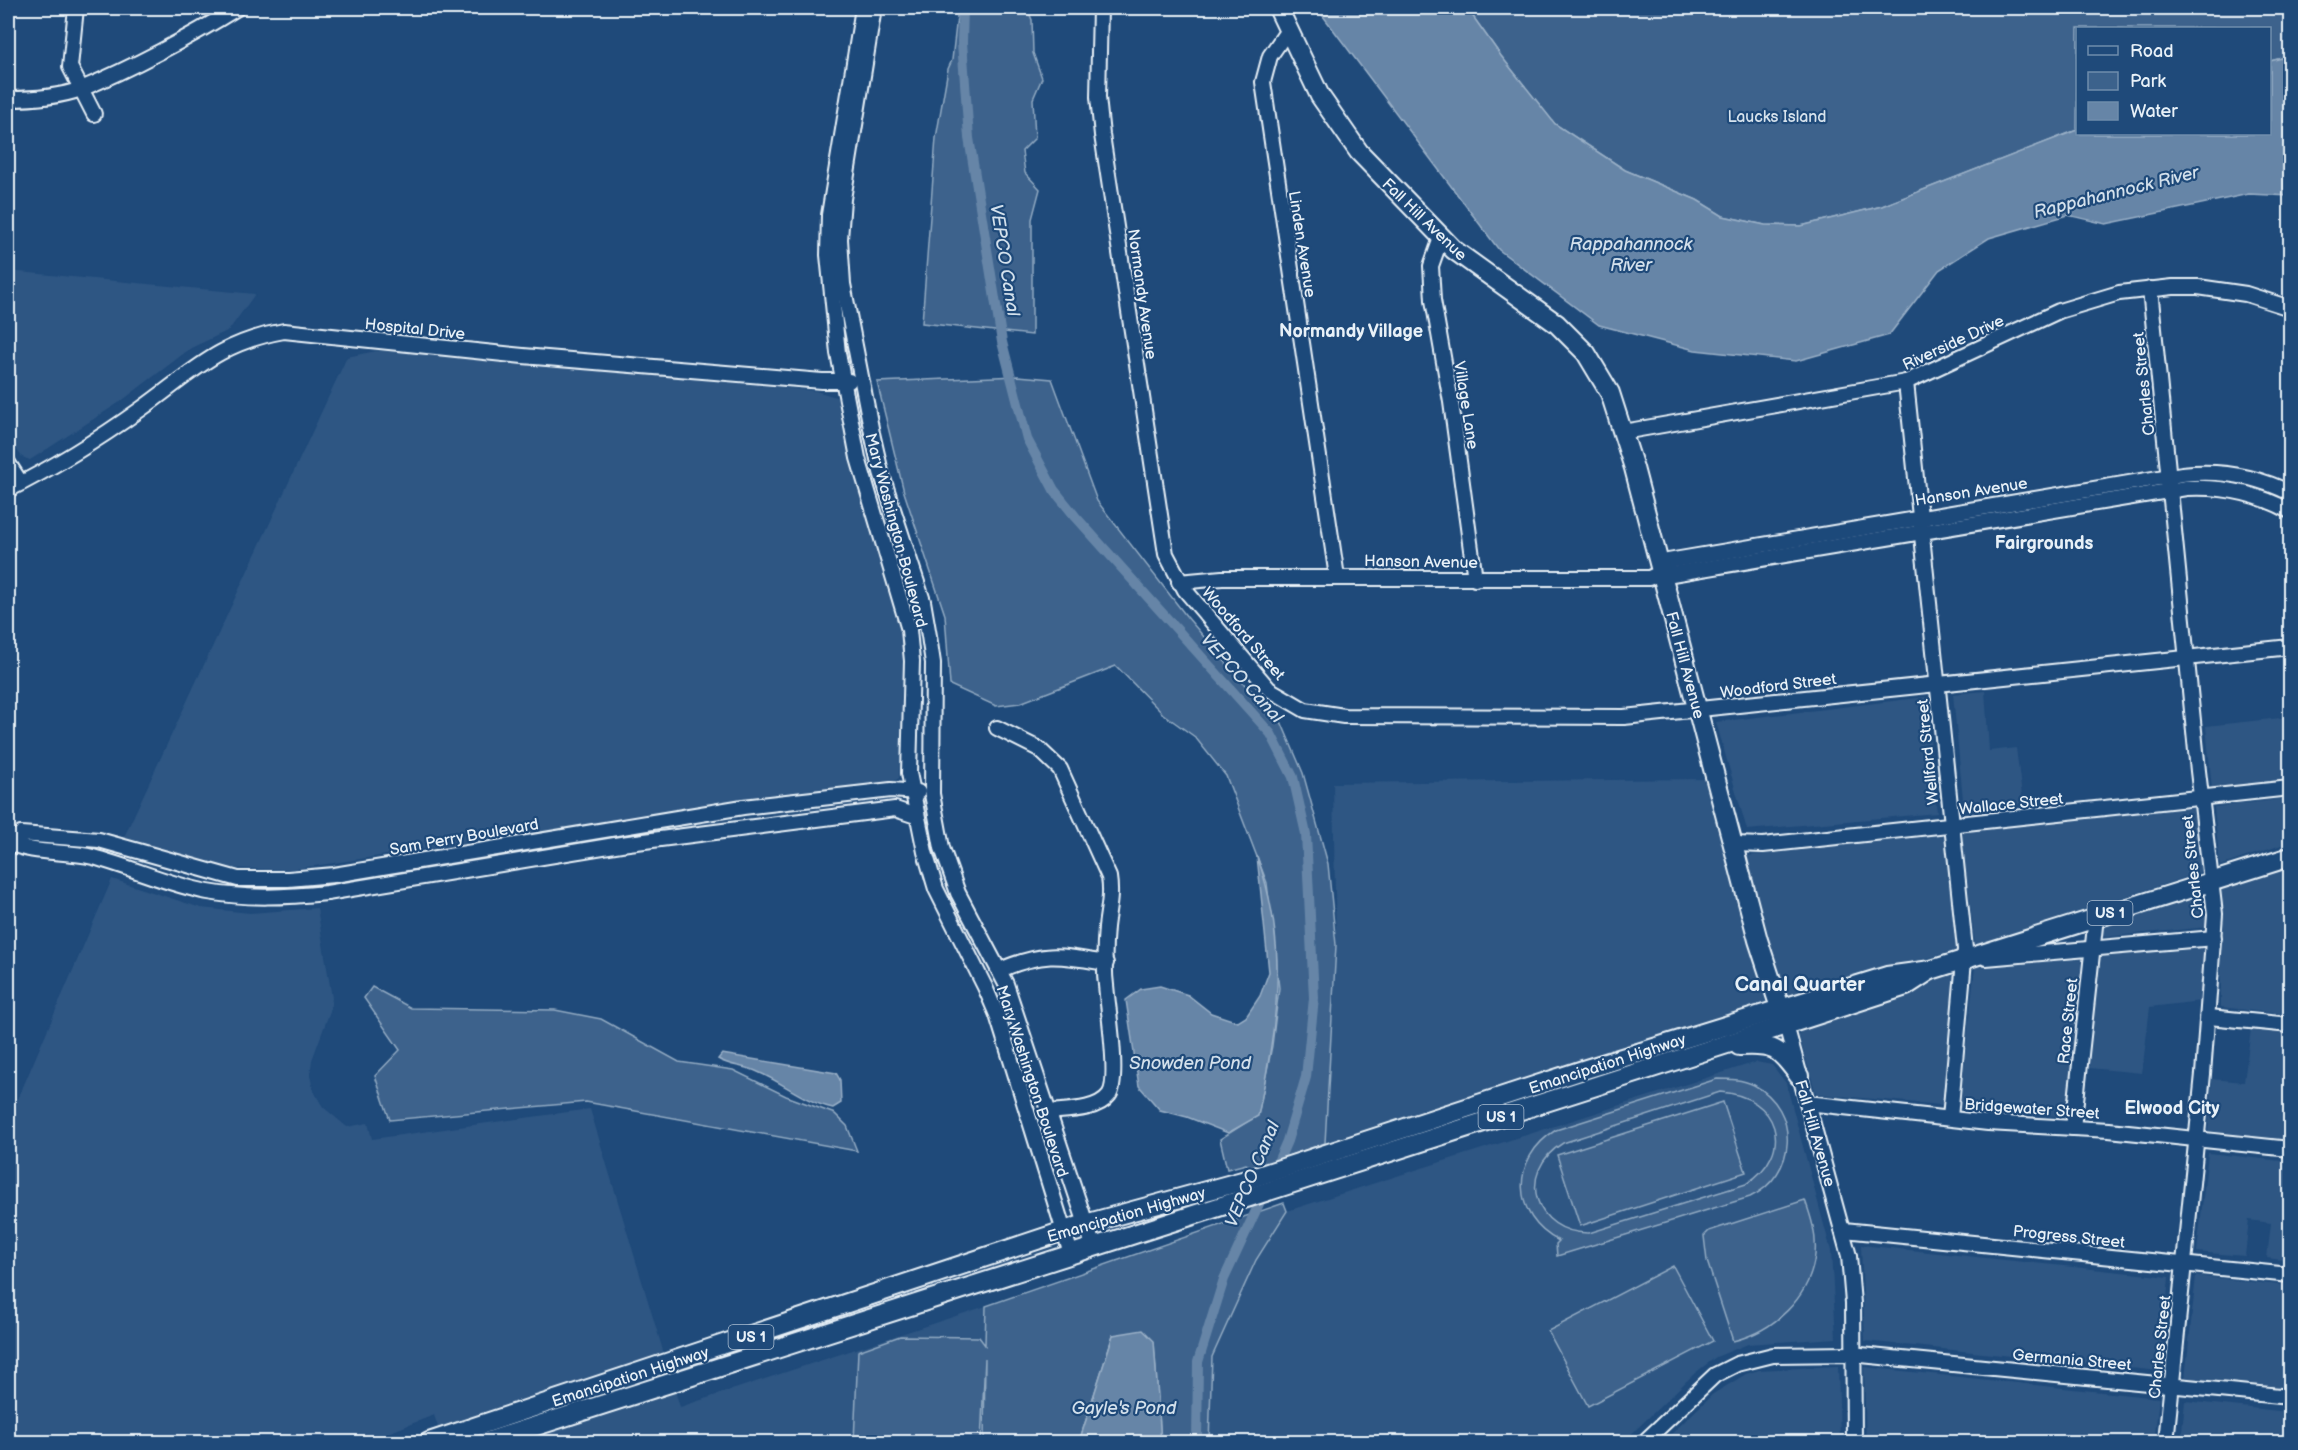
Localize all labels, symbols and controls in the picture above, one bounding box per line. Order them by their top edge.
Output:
legend [2076,27,2271,135]
text: Road [2130,41,2174,62]
text: Park [2130,71,2166,92]
text: Water [2130,101,2178,122]
park label: Laucks Island [1728,108,1826,127]
water label: Rappahannock River [2031,161,2202,223]
street label: Fall Hill Avenue [1378,175,1471,266]
street label: Linden Avenue [1284,190,1319,299]
water label: VEPCO Canal [985,203,1024,318]
street label: Normandy Avenue [1123,228,1160,361]
water label: Rappahannock River [1570,234,1694,276]
street label: Riverside Drive [1900,311,2008,375]
street label: Hospital Drive [364,315,466,344]
district label: Normandy Village [1279,321,1423,342]
street label: Charles Street [2130,331,2159,436]
street label: Village Lane [1449,360,1482,451]
street label: Mary Washington Boulevard [860,431,931,630]
street label: Hanson Avenue [1914,474,2029,511]
district label: Fairgrounds [1995,533,2093,554]
street label: Hanson Avenue [1364,552,1479,573]
street label: Woodford Street [1197,584,1288,684]
street label: Fall Hill Avenue [1661,610,1708,722]
water label: VEPCO Canal [1196,629,1288,728]
street label: Woodford Street [1719,670,1837,703]
street label: Wellford Street [1913,698,1943,806]
street label: Wallace Street [1958,790,2064,819]
street label: Charles Street [2179,814,2208,919]
street label: Sam Perry Boulevard [388,815,540,860]
road number: US 1 [2088,901,2132,925]
district label: Canal Quarter [1735,973,1866,997]
street label: Race Street [2055,977,2082,1065]
street label: Mary Washington Boulevard [992,983,1072,1180]
street label: Emancipation Highway [1527,1030,1689,1099]
water label: Snowden Pond [1129,1053,1252,1074]
street label: Fall Hill Avenue [1790,1078,1839,1189]
street label: Bridgewater Street [1964,1095,2100,1124]
district label: Elwood City [2124,1098,2220,1119]
road number: US 1 [1478,1105,1524,1129]
water label: VEPCO Canal [1221,1117,1285,1230]
street label: Emancipation Highway [1045,1184,1209,1247]
street label: Progress Street [2012,1222,2126,1253]
street label: Charles Street [2146,1294,2175,1400]
road number: US 1 [728,1325,774,1349]
street label: Emancipation Highway [550,1343,712,1412]
street label: Germania Street [2012,1346,2132,1375]
water label: Gayle's Pond [1072,1398,1177,1419]

